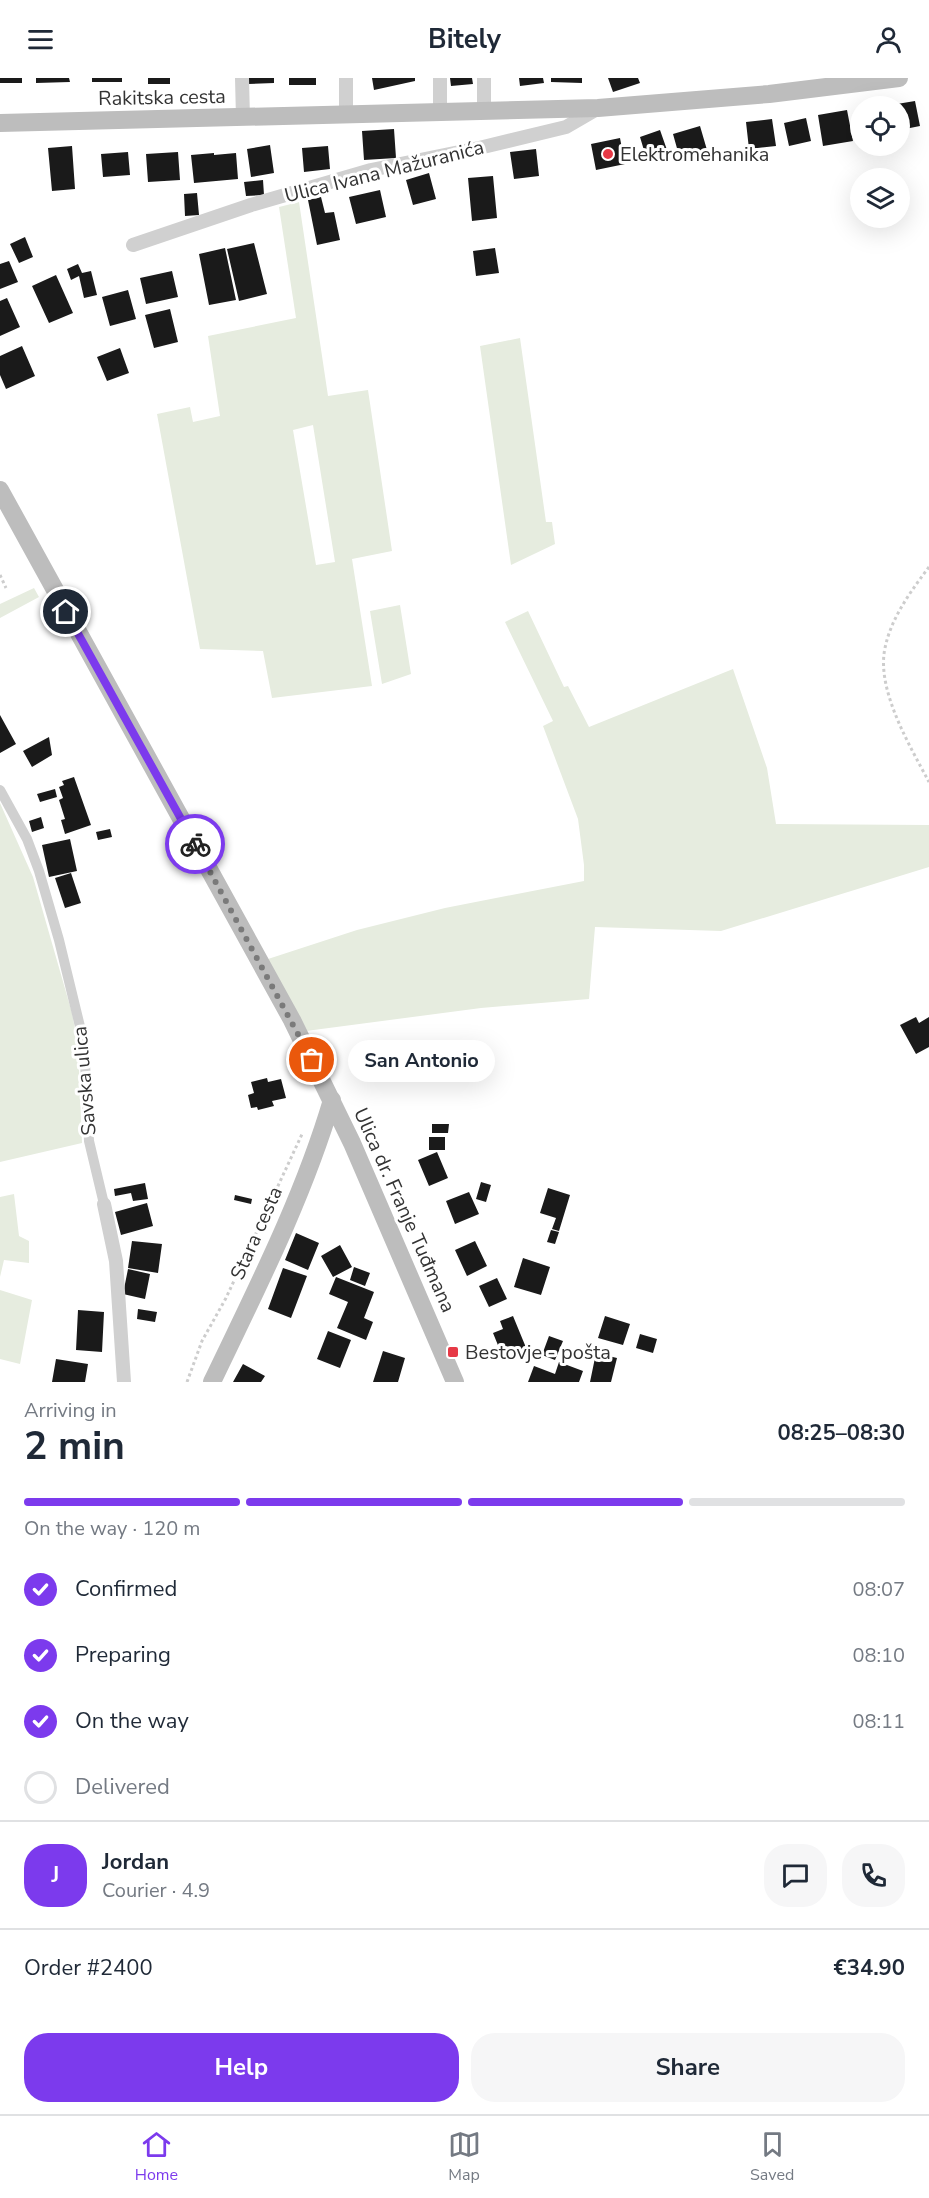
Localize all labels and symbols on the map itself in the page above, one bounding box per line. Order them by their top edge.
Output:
street label: Rakitska cesta [98,83,226,112]
street label: Ulica Ivana Mažuranića [282,134,487,209]
place label: Elektromehanika [620,141,769,168]
marker: Elektromehanika [601,147,615,161]
pin [40,586,91,637]
courier [165,814,225,874]
street label: Savska ulica [66,1025,103,1137]
pin [286,1034,337,1085]
callout: San Antonio [348,1039,495,1081]
street label: Ulica dr. Franje Tuđmana [347,1104,462,1317]
street label: Stara cesta [224,1182,289,1284]
place label: Bestovje - pošta [465,1339,611,1366]
marker: Bestovje - pošta [446,1345,460,1359]

